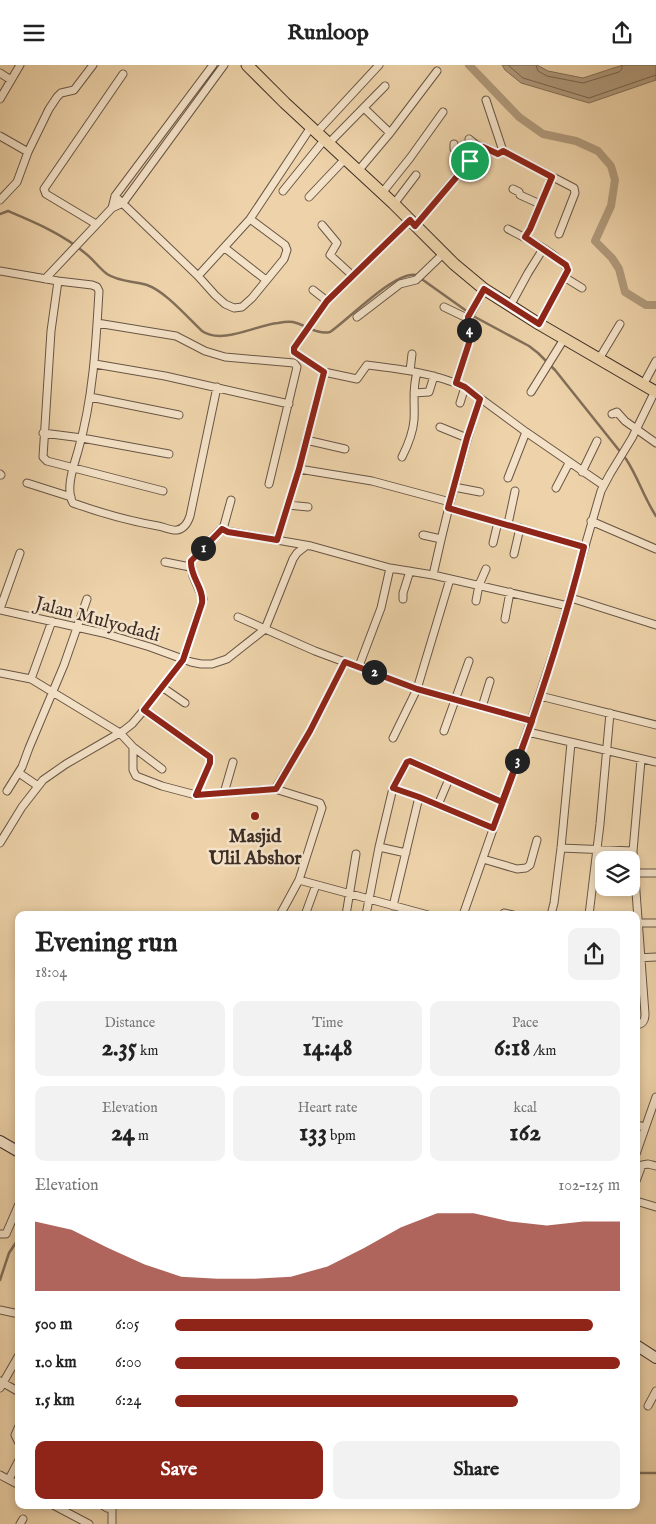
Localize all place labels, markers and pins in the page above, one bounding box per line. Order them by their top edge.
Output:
pin [449,140,491,182]
pin: 4 [456,317,482,343]
pin: 1 [190,535,216,561]
pin: 2 [362,659,386,685]
pin: 3 [504,749,530,773]
marker: Masjid Ulil Abshor [249,810,261,822]
place label: Masjid Ulil Abshor [208,825,302,871]

